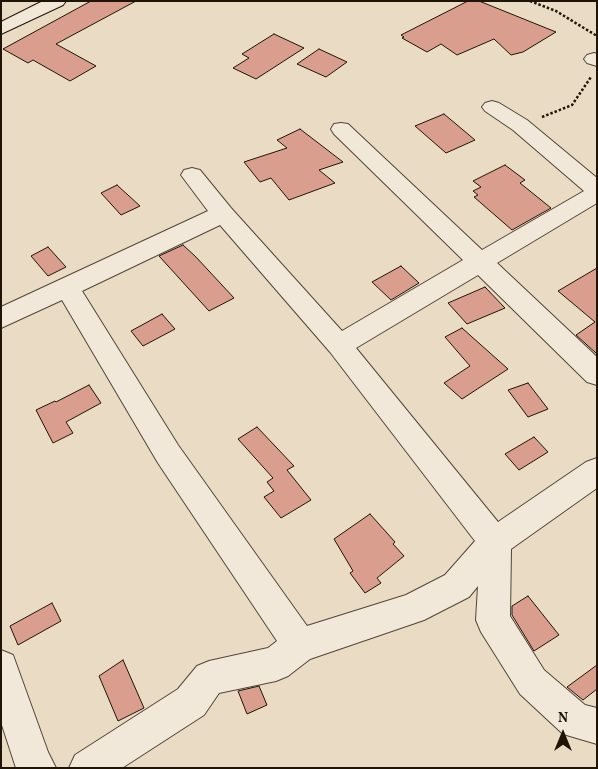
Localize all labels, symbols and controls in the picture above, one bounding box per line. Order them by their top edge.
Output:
north arrow [538,709,588,759]
text: N [558,709,568,728]

